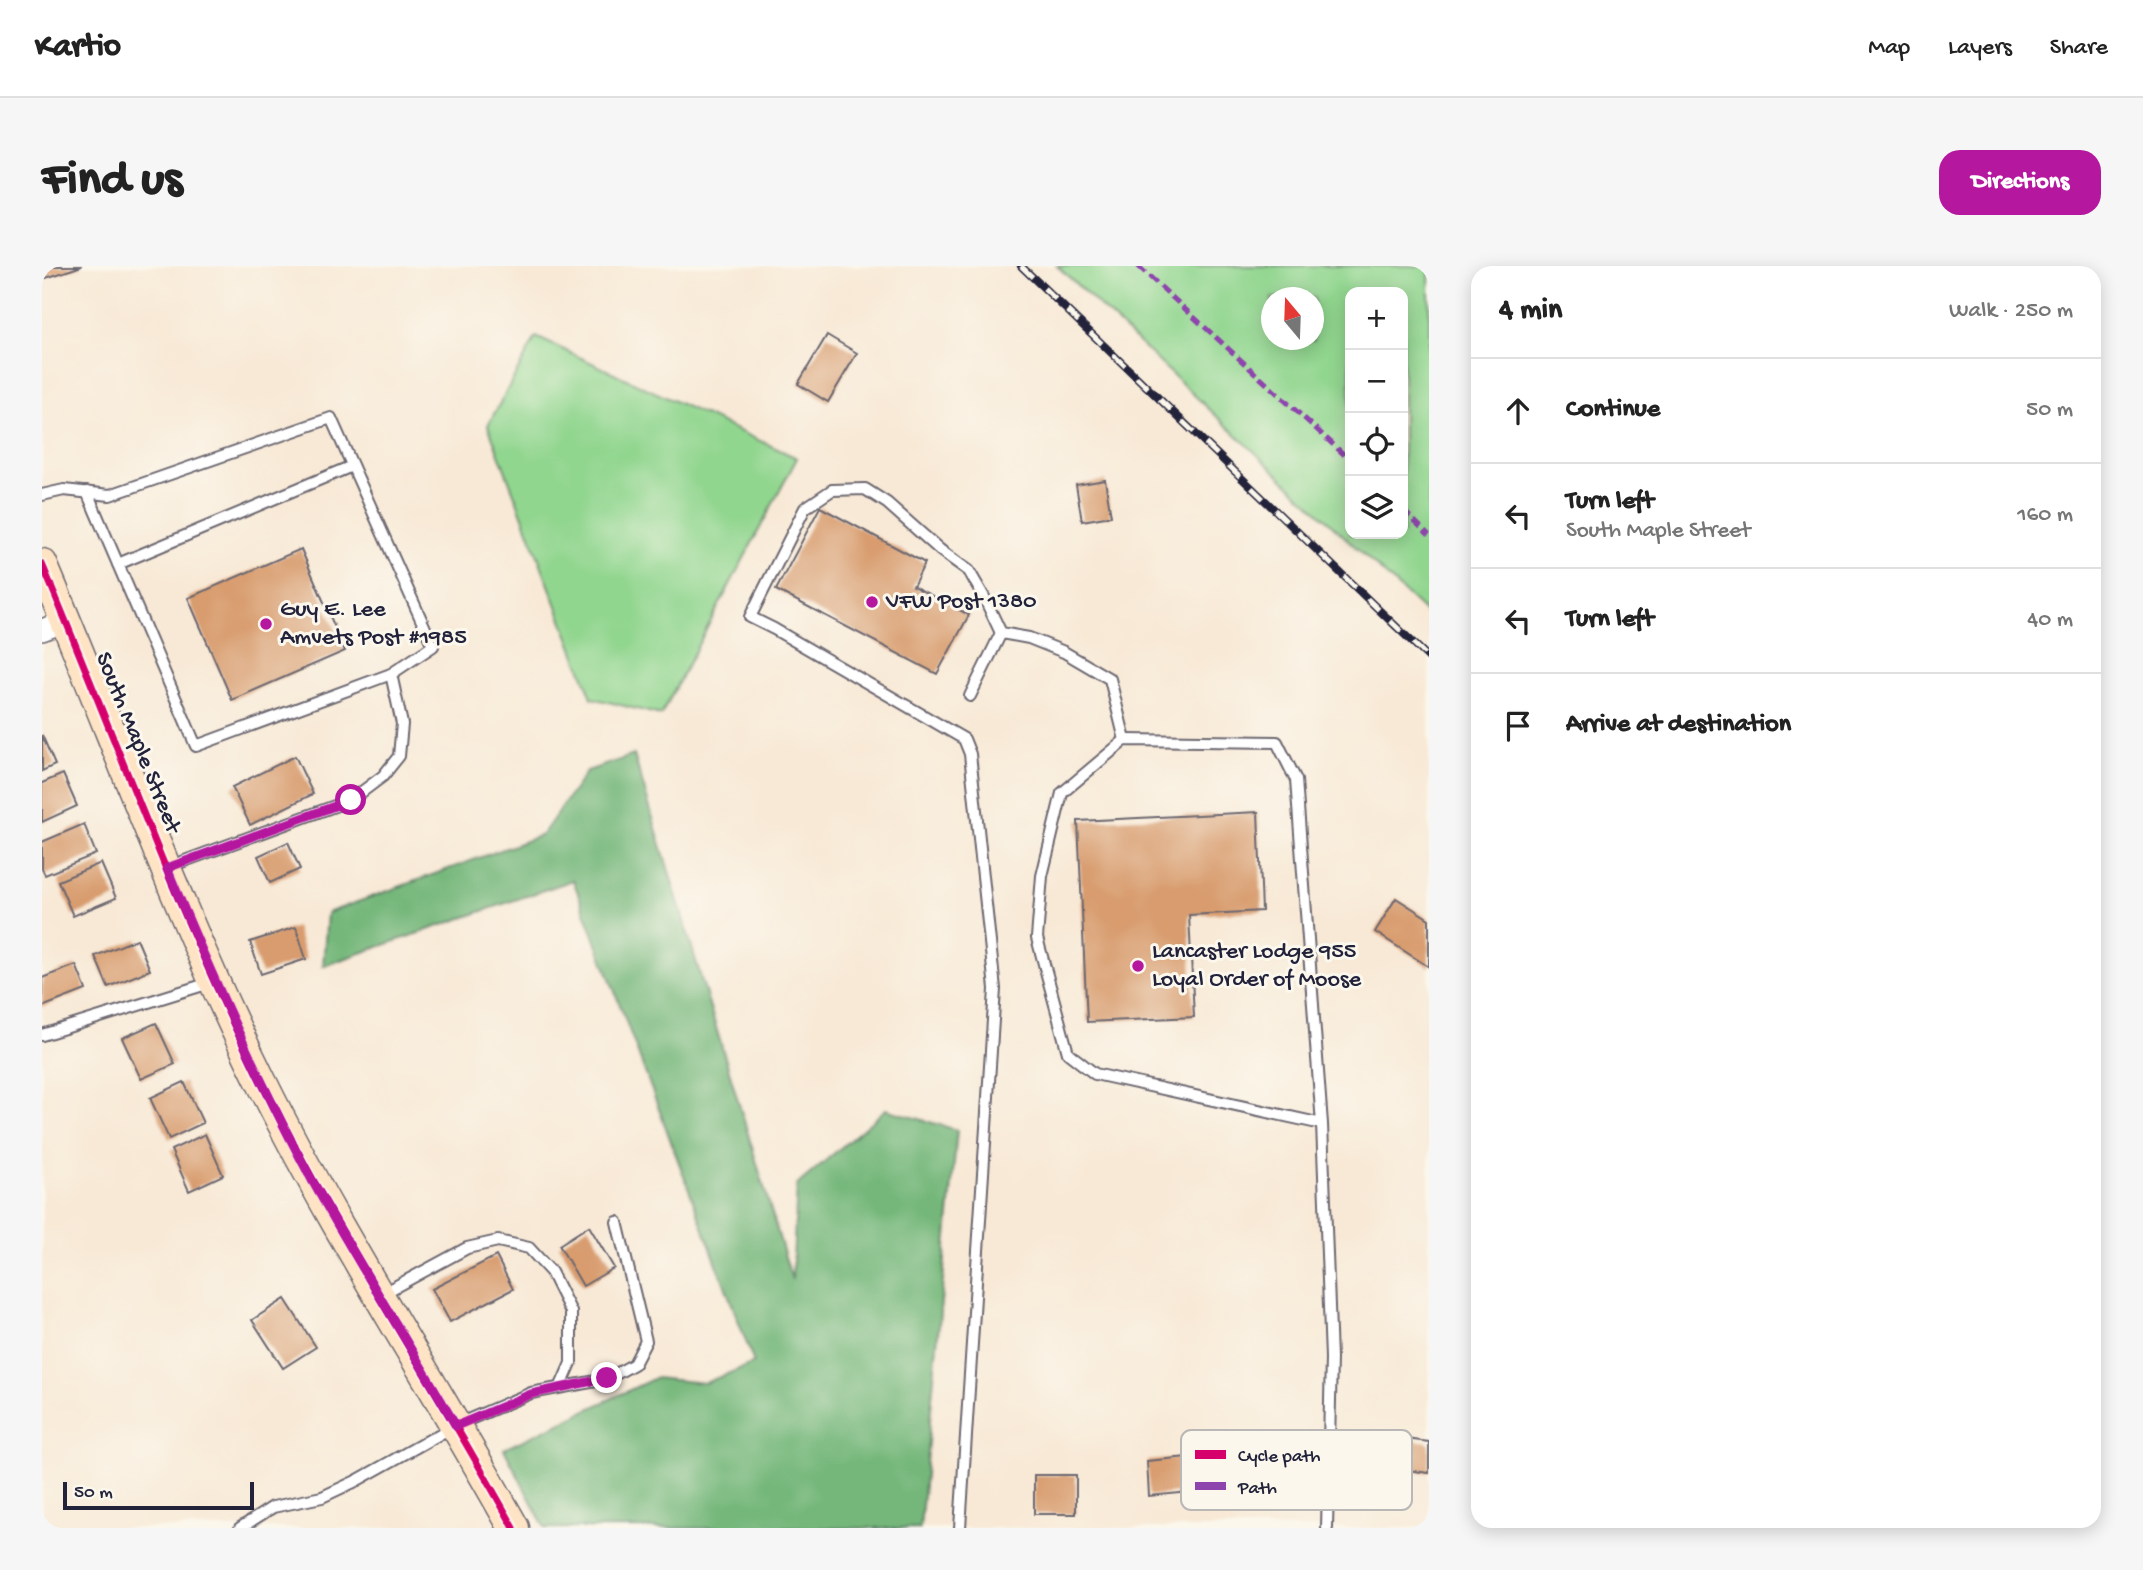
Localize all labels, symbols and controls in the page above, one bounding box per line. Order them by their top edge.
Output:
text: Kartio [35,29,121,67]
text: Map [1868,34,1910,63]
text: Layers [1948,34,2012,63]
text: Share [2050,34,2108,63]
button: Directions [1939,150,2101,215]
text: Find us [42,153,182,211]
north arrow [1261,287,1324,350]
map controls [1345,287,1408,539]
button: + [1345,287,1408,350]
text: 4 min [1499,294,1562,329]
text: Walk · 250 m [1949,298,2073,325]
button: − [1345,350,1408,413]
icon: ahead [1499,392,1537,430]
text: Continue [1566,395,1660,426]
text: 50 m [2026,397,2073,424]
button: locate [1345,413,1408,476]
button: layers [1345,476,1408,539]
text: Turn left [1566,487,1654,518]
icon: left [1499,497,1537,535]
text: 160 m [2017,502,2073,529]
text: South Maple Street [1566,518,1750,545]
place label: VFW Post 1380 [885,588,1037,617]
marker: VFW Post 1380 [864,594,880,610]
place label: Guy E. Lee Amvets Post #1985 [280,596,467,653]
icon: left [1499,602,1537,640]
text: Turn left [1566,605,1654,636]
text: 40 m [2027,607,2073,634]
marker: Guy E. Lee Amvets Post #1985 [258,616,274,632]
street label: South Maple Street [88,648,187,840]
icon: arrive [1499,707,1537,745]
text: Arrive at destination [1566,710,1791,741]
route start [335,784,366,815]
place label: Lancaster Lodge 955 Loyal Order of Moose [1152,938,1362,995]
marker: Lancaster Lodge 955 Loyal Order of Moose [1130,958,1146,974]
route end [591,1362,622,1393]
legend [1181,1430,1412,1510]
text: Cycle path [1238,1446,1320,1469]
text: Path [1237,1478,1277,1501]
scale bar [63,1479,254,1511]
text: 50 m [74,1482,113,1505]

